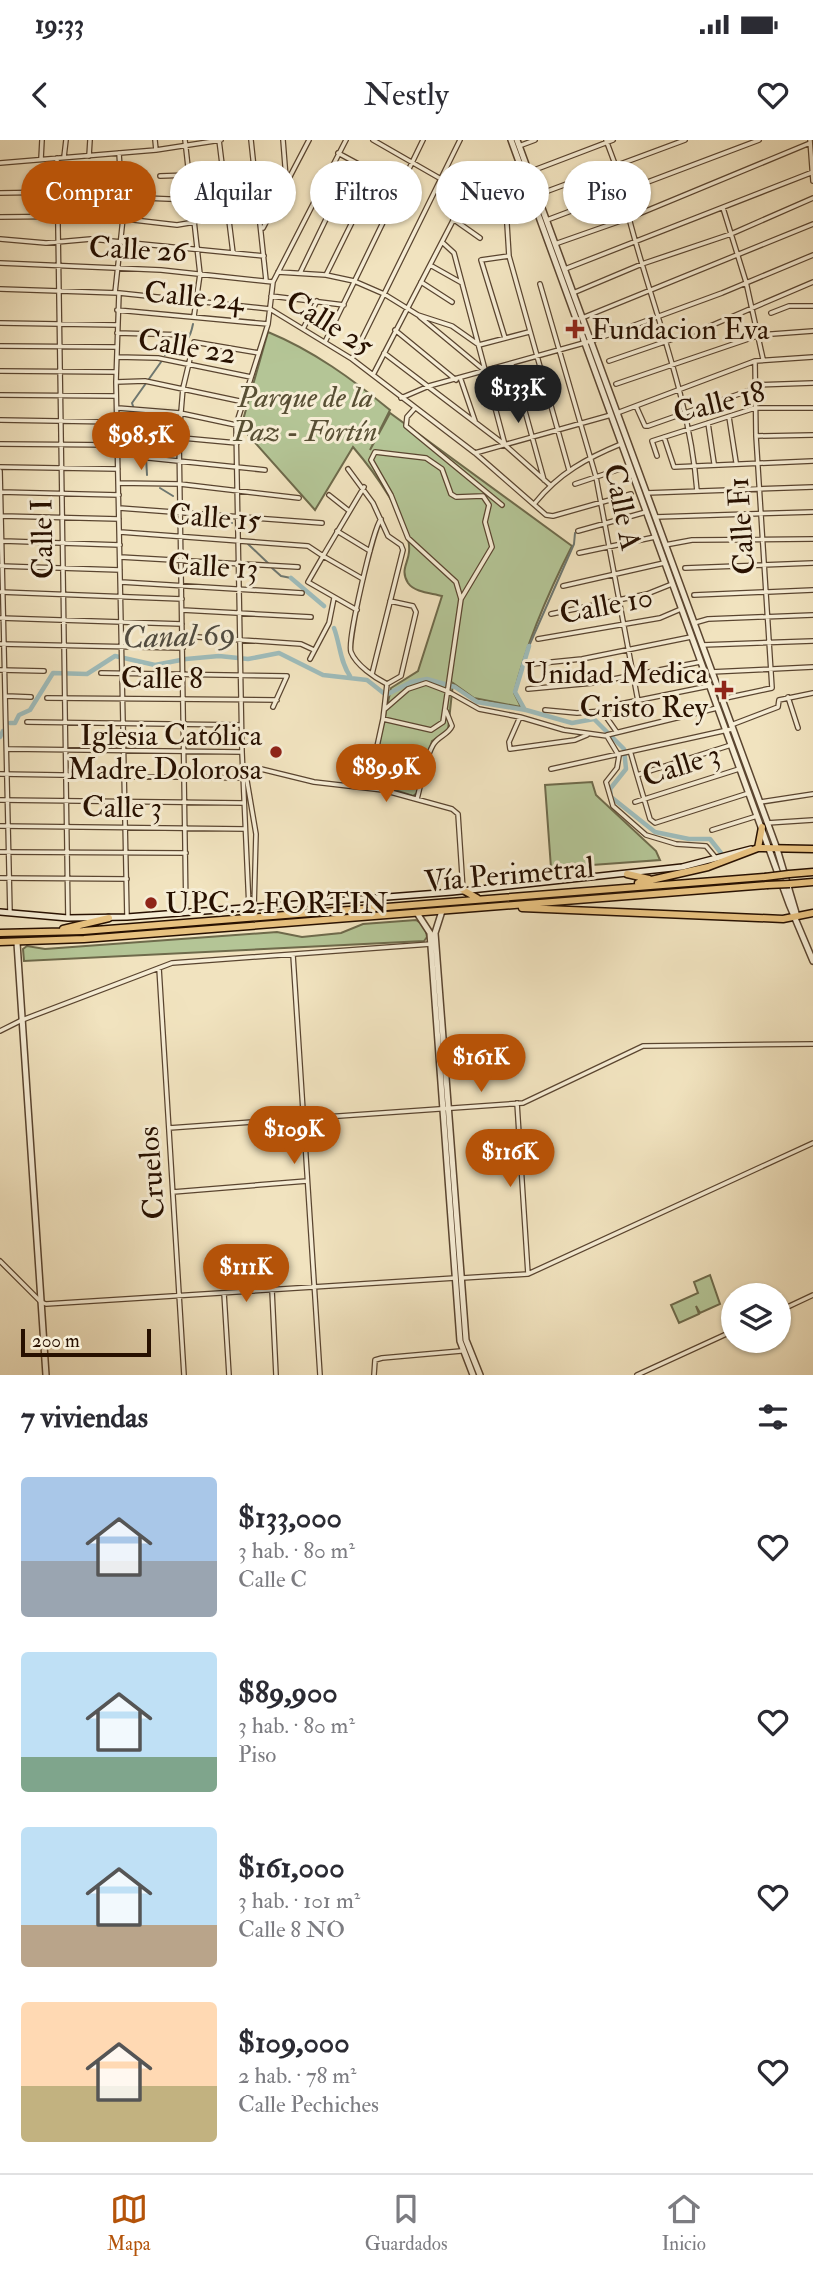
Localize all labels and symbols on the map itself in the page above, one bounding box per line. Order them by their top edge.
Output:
street label: Calle 26 [88,228,190,271]
street label: Calle 24 [143,274,247,319]
street label: Calle 25 [279,282,381,365]
place label: Fundacion Eva [591,311,770,348]
marker: Fundacion Eva [565,319,585,339]
street label: Calle 22 [135,321,239,372]
pin: $133K [469,366,567,425]
street label: Calle 18 [669,373,769,432]
park label: Parque de la Paz - Fortín [232,379,377,450]
pin: $98.5K [84,412,198,472]
street label: Calle A [595,461,650,554]
street label: Calle F1 [720,476,763,576]
street label: Calle 15 [168,496,263,539]
street label: Calle I [23,498,62,580]
street label: Calle 13 [167,546,259,587]
street label: Calle 10 [556,578,656,633]
water label: Canal 69 [122,614,236,658]
place label: Unidad Medica Cristo Rey [524,655,709,726]
street label: Calle 8 [121,660,203,697]
marker: Unidad Medica Cristo Rey [714,680,734,700]
place label: Iglesia Católica Madre Dolorosa [67,717,263,788]
street label: Calle 3 [637,736,725,795]
marker: Iglesia Católica Madre Dolorosa [268,744,284,760]
pin: $89.9K [329,744,443,804]
street label: Calle 3 [82,789,162,826]
street label: Vía Perimetral [422,849,596,900]
place label: UPC. 2 FORTIN [165,885,388,922]
marker: UPC. 2 FORTIN [143,895,159,911]
pin: $161K [432,1034,530,1094]
pin: $109K [245,1107,343,1166]
street label: Cruelos [130,1125,173,1221]
pin: $116K [461,1130,559,1189]
pin: $111K [197,1244,295,1304]
scale bar [21,1326,150,1358]

